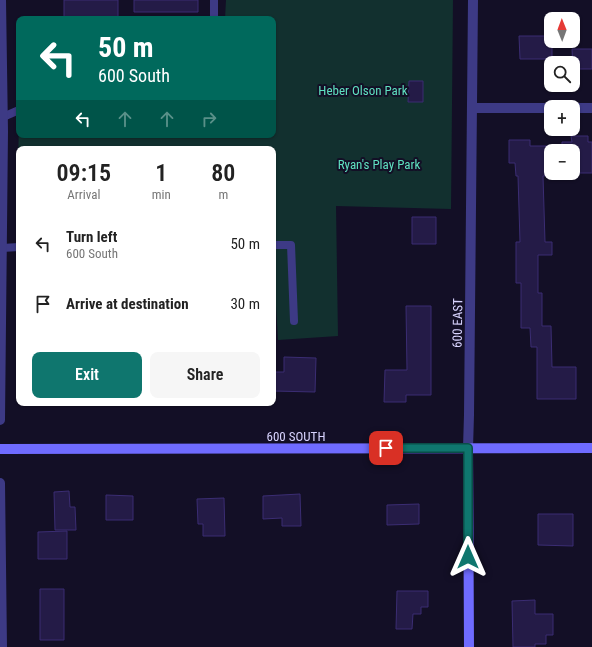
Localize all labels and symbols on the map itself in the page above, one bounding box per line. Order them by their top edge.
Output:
north arrow [544,12,580,48]
park label: Heber Olson Park [318,83,408,98]
park label: Ryan's Play Park [338,157,420,172]
street label: 600 EAST [450,298,465,348]
street label: 600 SOUTH [267,429,325,444]
pin [369,431,403,465]
position arrow [447,536,489,578]

